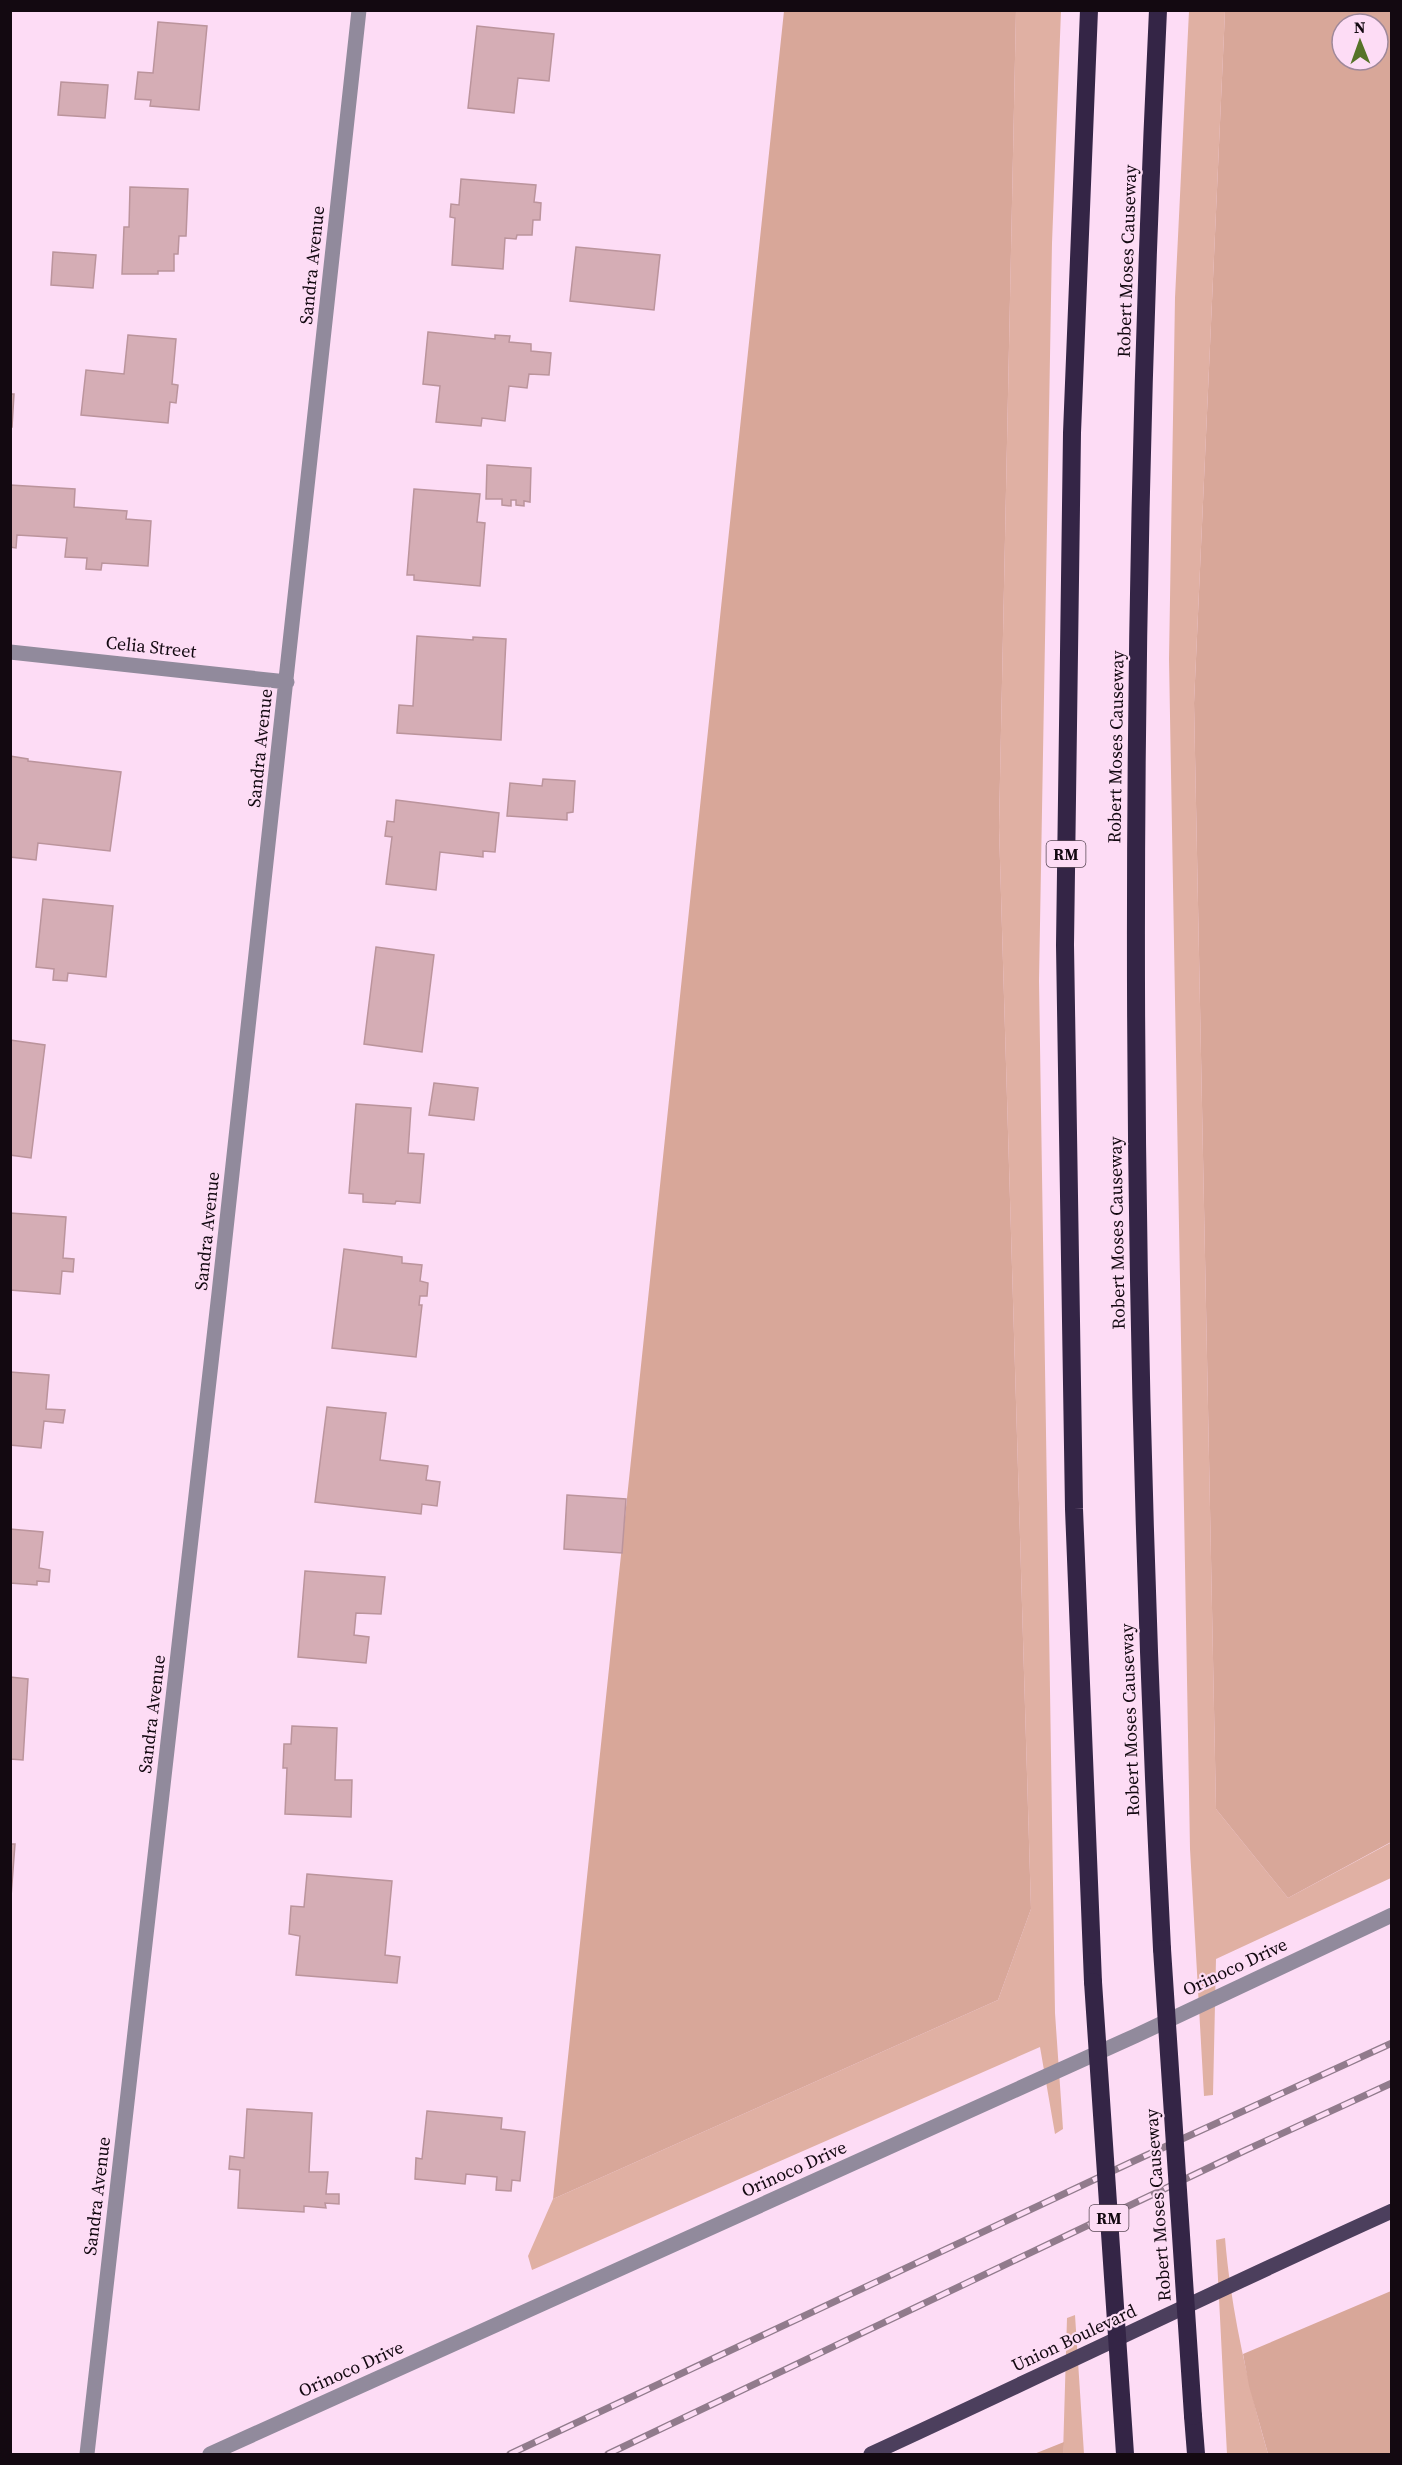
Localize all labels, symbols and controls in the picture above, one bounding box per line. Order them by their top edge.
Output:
north arrow [1330,12,1390,72]
text: N [1354,16,1366,38]
street label: Robert Moses Causeway [1111,163,1142,358]
street label: Sandra Avenue [293,204,330,326]
street label: Celia Street [105,629,198,664]
street label: Robert Moses Causeway [1101,649,1130,844]
street label: Sandra Avenue [241,687,278,809]
road number: RM [1046,841,1086,867]
street label: Robert Moses Causeway [1102,1136,1131,1330]
street label: Sandra Avenue [188,1170,225,1292]
street label: Robert Moses Causeway [1114,1622,1145,1817]
street label: Sandra Avenue [132,1653,171,1775]
street label: Orinoco Drive [1178,1931,1291,2002]
street label: Robert Moses Causeway [1138,2107,1177,2302]
street label: Orinoco Drive [737,2134,850,2203]
street label: Sandra Avenue [77,2135,116,2257]
road number: RM [1090,2205,1128,2231]
street label: Union Boulevard [1007,2298,1140,2377]
street label: Orinoco Drive [294,2334,407,2403]

